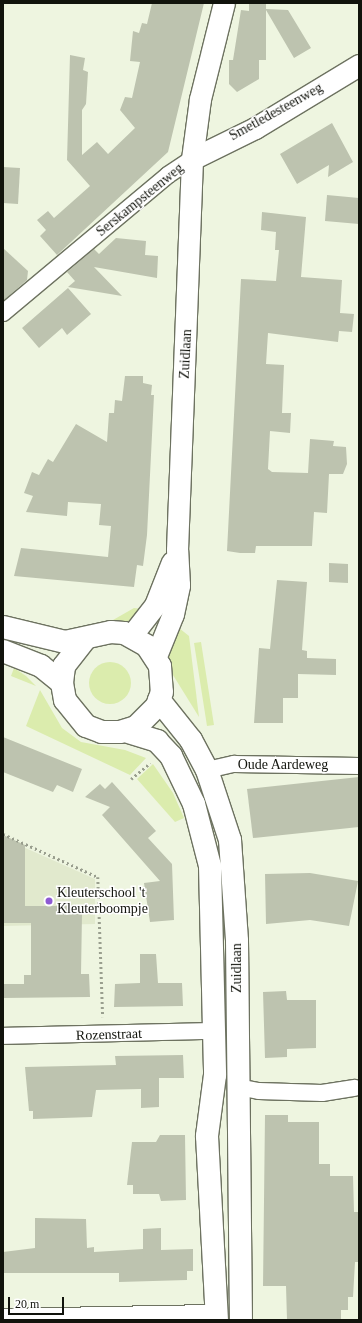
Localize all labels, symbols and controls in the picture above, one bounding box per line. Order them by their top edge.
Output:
street label: Smetledesteenweg [226,79,326,145]
street label: Serskampsteenweg [93,160,187,240]
street label: Zuidlaan [176,329,196,379]
street label: Oude Aardeweg [237,757,329,773]
place label: Kleuterschool 't Kleuterboompje [57,885,148,918]
marker: Kleuterschool 't Kleuterboompje [44,896,54,906]
street label: Zuidlaan [229,943,245,993]
street label: Rozenstraat [76,1025,142,1045]
scale bar [10,1289,66,1315]
text: 20 m [15,1297,39,1311]

